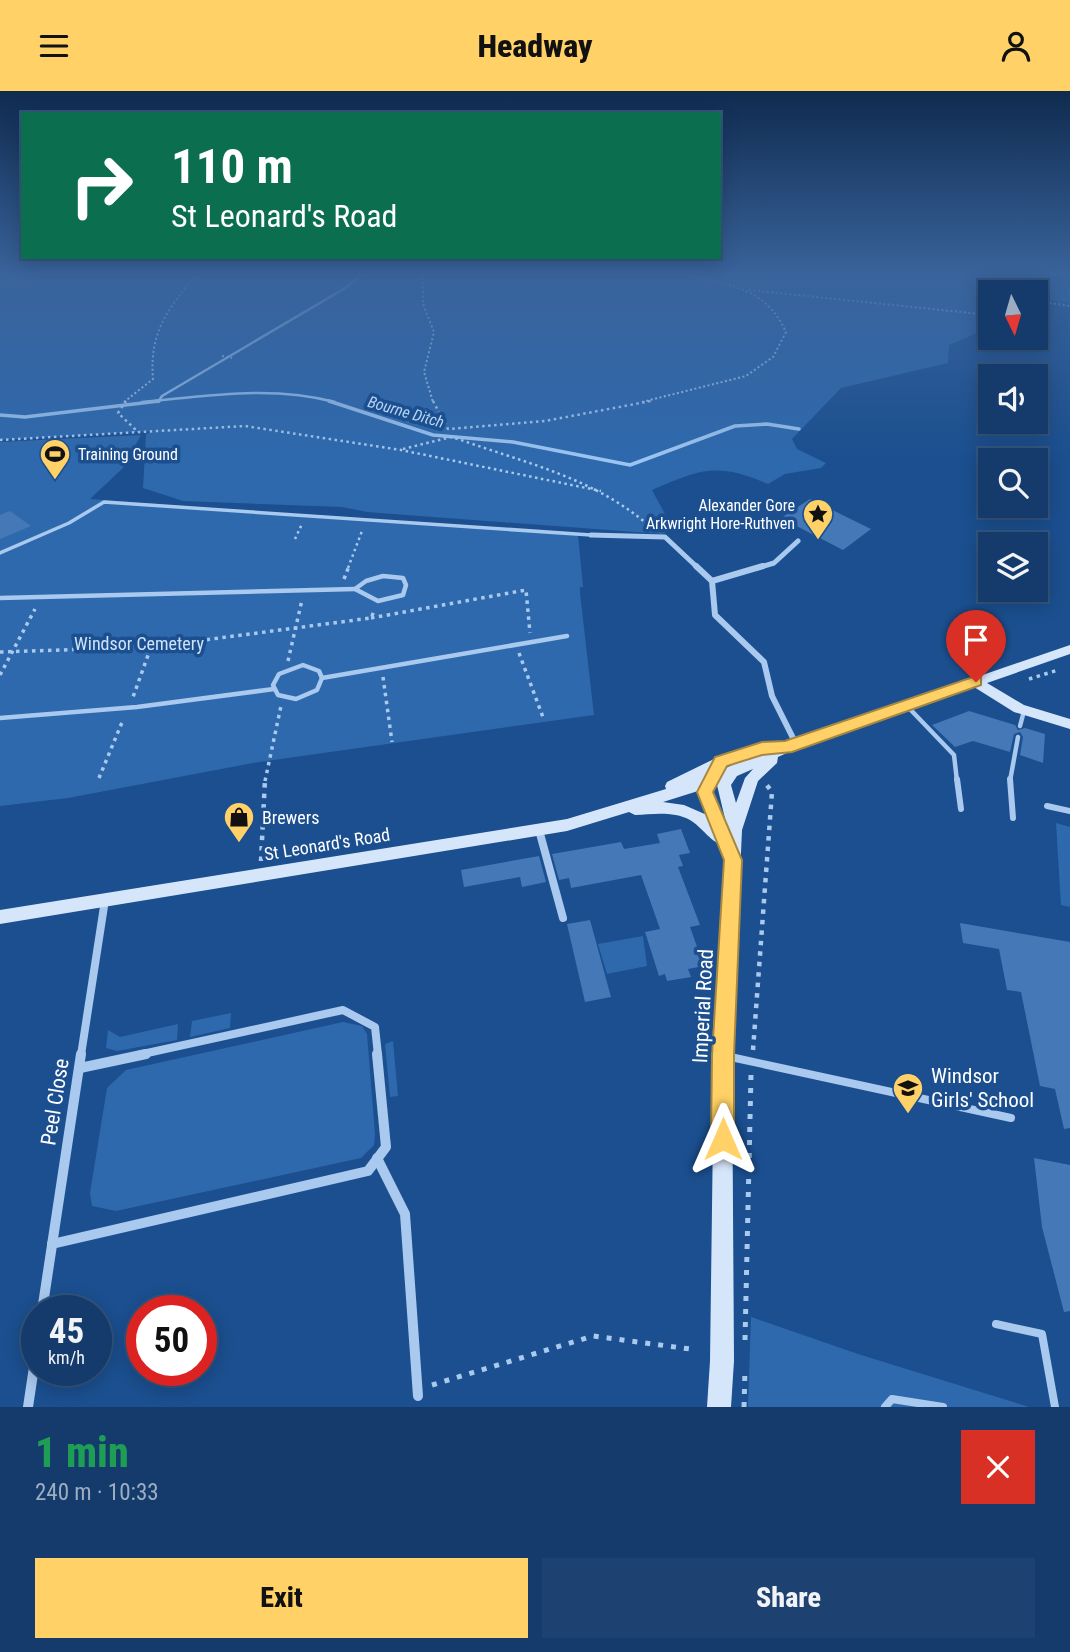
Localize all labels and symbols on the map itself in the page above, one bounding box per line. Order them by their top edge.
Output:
north arrow [978,280,1048,350]
water label: Bourne Ditch [366,392,446,432]
sports icon: Training Ground [38,437,72,481]
place label: Training Ground [78,445,178,464]
place label: Alexander Gore Arkwright Hore-Ruthven [646,496,795,533]
place icon: Alexander Gore Arkwright Hore-Ruthven [801,497,835,541]
pin [946,610,1006,682]
park label: Windsor Cemetery [74,633,204,654]
shop icon: Brewers [222,800,256,844]
place label: Brewers [262,807,319,828]
street label: St Leonard's Road [262,824,392,864]
street label: Imperial Road [688,948,718,1064]
street label: Peel Close [36,1057,74,1147]
place label: Windsor Girls' School [931,1064,1034,1112]
school or university icon: Windsor Girls' School [891,1071,925,1115]
position arrow [686,1102,760,1176]
speed limit sign: 50 [126,1295,217,1386]

